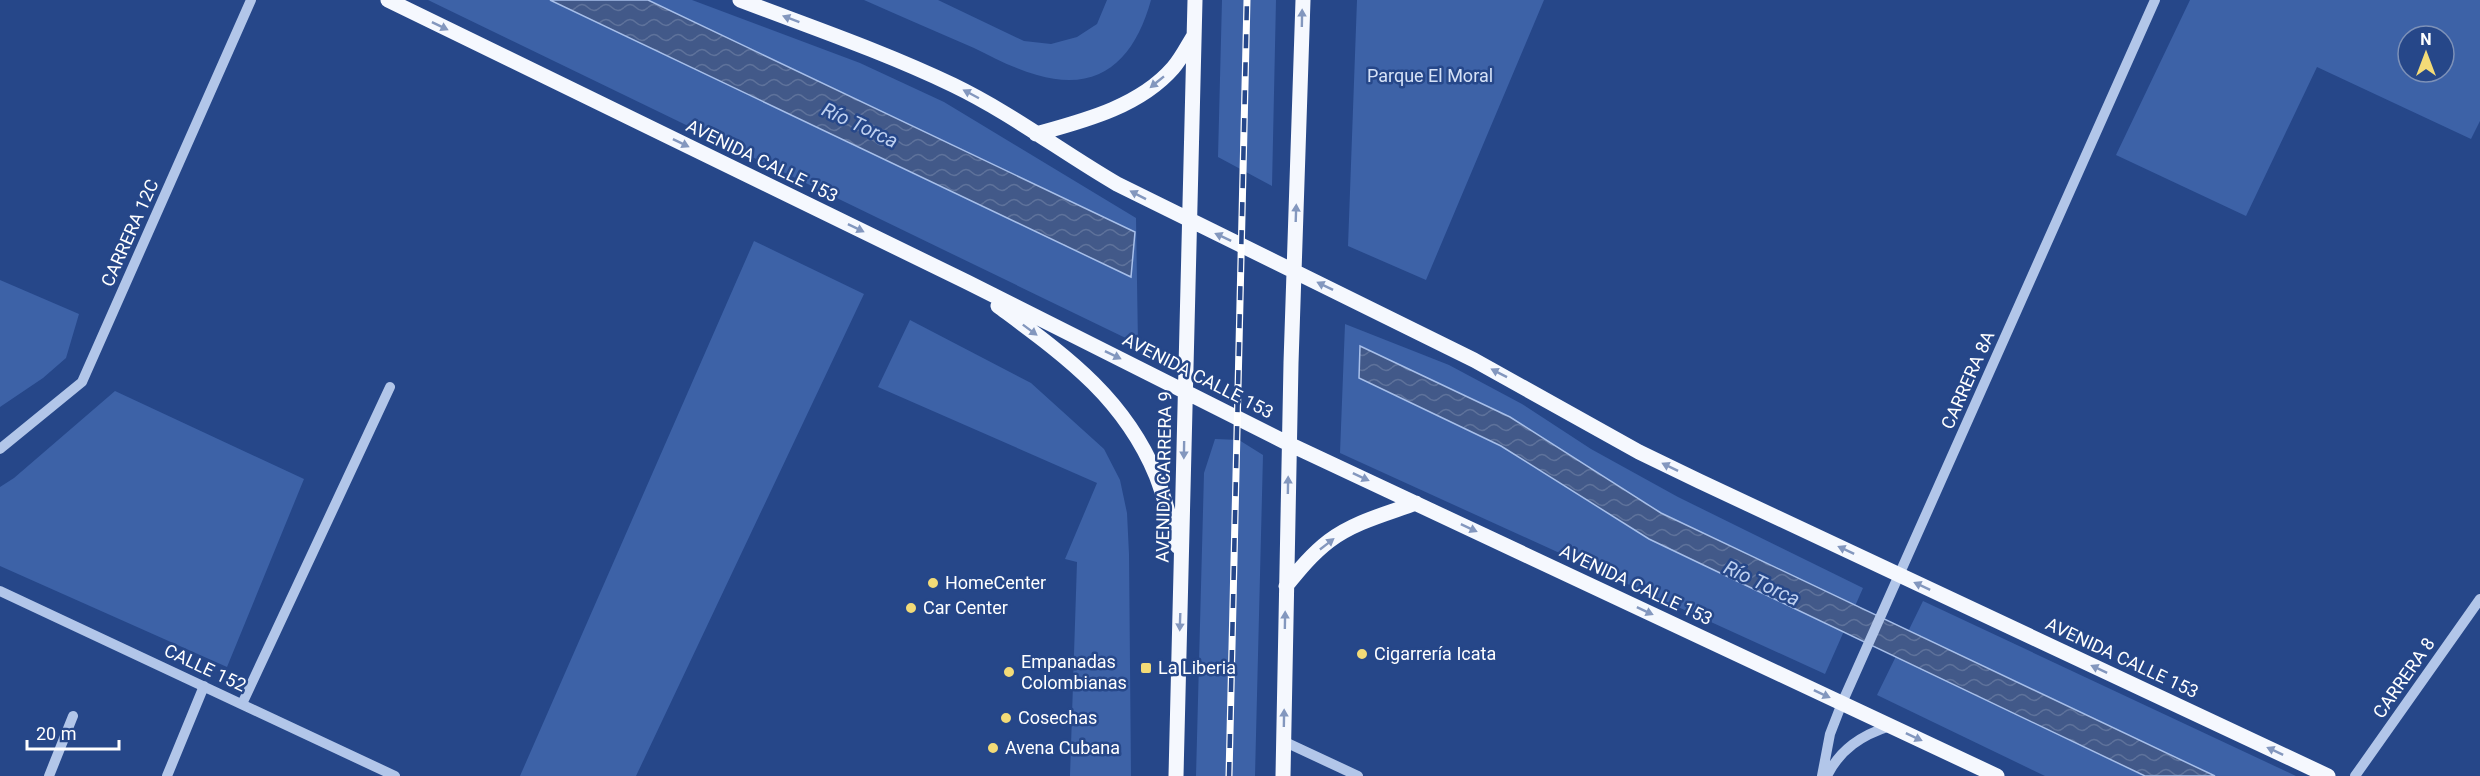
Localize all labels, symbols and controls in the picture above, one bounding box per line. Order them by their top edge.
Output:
one-way arrow [1297,8,1307,27]
one-way arrow [782,14,800,24]
one-way arrow [432,21,449,30]
north arrow [2396,24,2456,84]
text: N [2420,30,2432,49]
park label: Parque El Moral [1367,65,1493,86]
one-way arrow [1149,76,1165,89]
one-way arrow [962,90,980,100]
water label: Río Torca [818,97,902,153]
street label: AVENIDA CALLE 153 [683,115,841,206]
one-way arrow [672,138,689,148]
street label: CARRERA 12C [97,176,163,290]
one-way arrow [1129,190,1146,200]
one-way arrow [1292,203,1301,222]
one-way arrow [848,224,865,233]
one-way arrow [1215,232,1232,241]
one-way arrow [1316,282,1333,291]
one-way arrow [1022,324,1038,336]
street label: CARRERA 8A [1937,327,1999,432]
street label: AVENIDA CALLE 153 [1119,328,1277,423]
one-way arrow [1104,351,1121,360]
one-way arrow [1491,368,1508,378]
street label: AVENIDA CARRERA 9 [1152,391,1175,563]
one-way arrow [1180,441,1189,460]
one-way arrow [1661,462,1678,472]
one-way arrow [1353,473,1370,482]
one-way arrow [1284,476,1293,495]
one-way arrow [1460,523,1477,532]
one-way arrow [1318,538,1334,550]
street label: AVENIDA CALLE 153 [1556,540,1716,629]
one-way arrow [1838,546,1855,555]
water label: Río Torca [1720,555,1804,611]
place label: HomeCenter [945,572,1046,593]
marker: HomeCenter [926,576,940,590]
one-way arrow [1913,581,1931,591]
place label: Car Center [923,597,1008,618]
marker: Car Center [904,601,918,615]
one-way arrow [1637,606,1654,615]
one-way arrow [1281,611,1290,630]
one-way arrow [1175,612,1185,631]
street label: AVENIDA CALLE 153 [2042,613,2202,702]
street label: CARRERA 8 [2368,633,2439,722]
street label: CALLE 152 [161,639,249,696]
place label: Cigarrería Icata [1374,643,1496,664]
marker: Cigarrería Icata [1355,647,1369,661]
place label: Empanadas Colombianas [1021,651,1127,693]
place label: La Liberia [1158,657,1236,678]
marker: La Liberia [1139,661,1153,675]
one-way arrow [2090,664,2107,673]
marker: Empanadas Colombianas [1002,665,1016,679]
one-way arrow [1813,689,1830,698]
place label: Cosechas [1018,707,1097,728]
one-way arrow [1279,708,1288,727]
marker: Cosechas [999,711,1013,725]
scale bar [27,713,118,751]
text: 20 m [36,723,76,744]
one-way arrow [1906,733,1923,742]
place label: Avena Cubana [1005,737,1120,758]
marker: Avena Cubana [986,741,1000,755]
one-way arrow [2267,747,2284,756]

